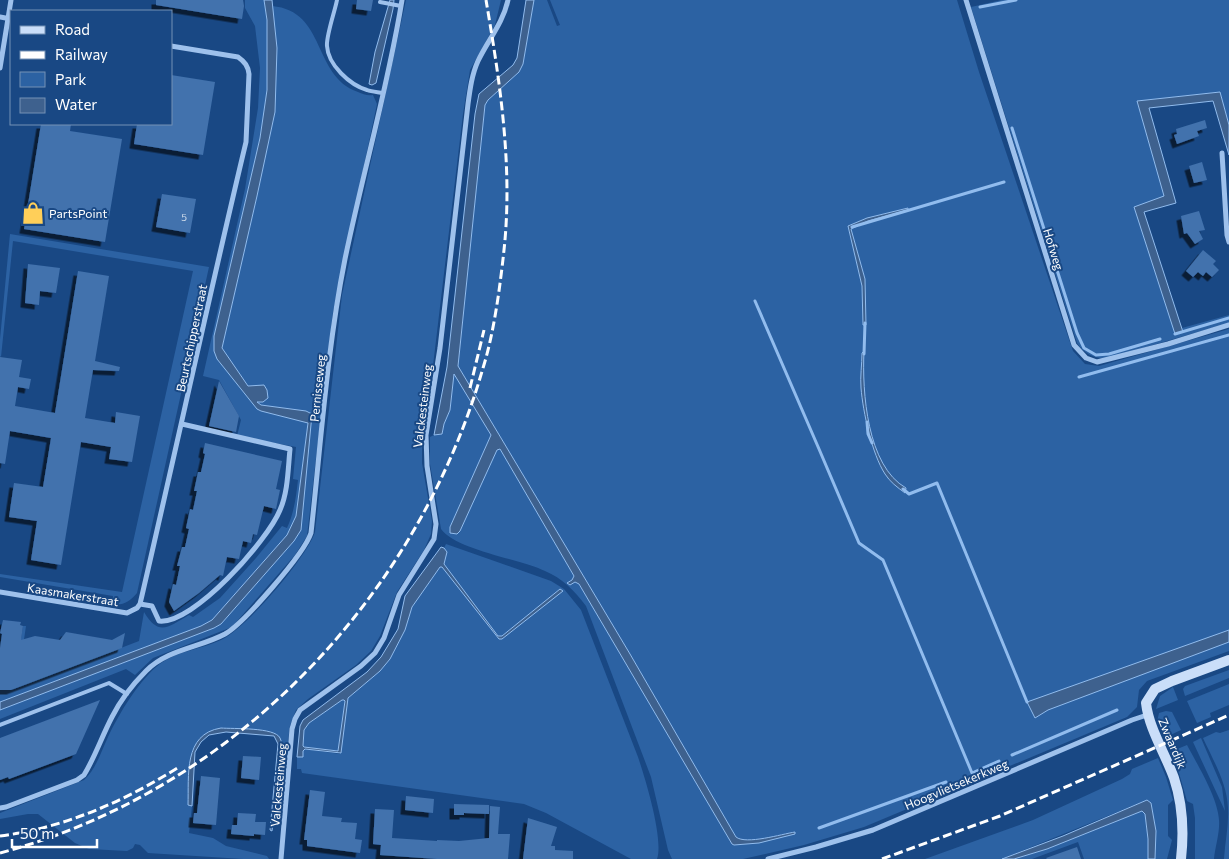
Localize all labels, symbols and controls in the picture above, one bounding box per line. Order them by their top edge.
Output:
legend [10,10,172,125]
text: Road [55,20,90,38]
text: Railway [55,45,108,63]
text: Park [55,70,86,88]
text: Water [55,95,97,113]
shop icon: PartsPoint [20,200,46,226]
place label: PartsPoint [49,206,107,220]
house number: 5 [181,211,187,223]
street label: Hofweg [1041,226,1067,272]
street label: Beurtschipperstraat [173,283,209,393]
street label: Pernisseweg [306,353,328,422]
street label: Valckesteinweg [410,363,434,449]
street label: Kaasmakerstraat [26,580,120,608]
street label: Zwaardijk [1156,716,1190,771]
street label: Valckesteinweg [267,742,289,827]
street label: Hoogvlietsekerkweg [902,756,1010,812]
scale bar [12,816,98,848]
text: 50 m [20,824,54,842]

